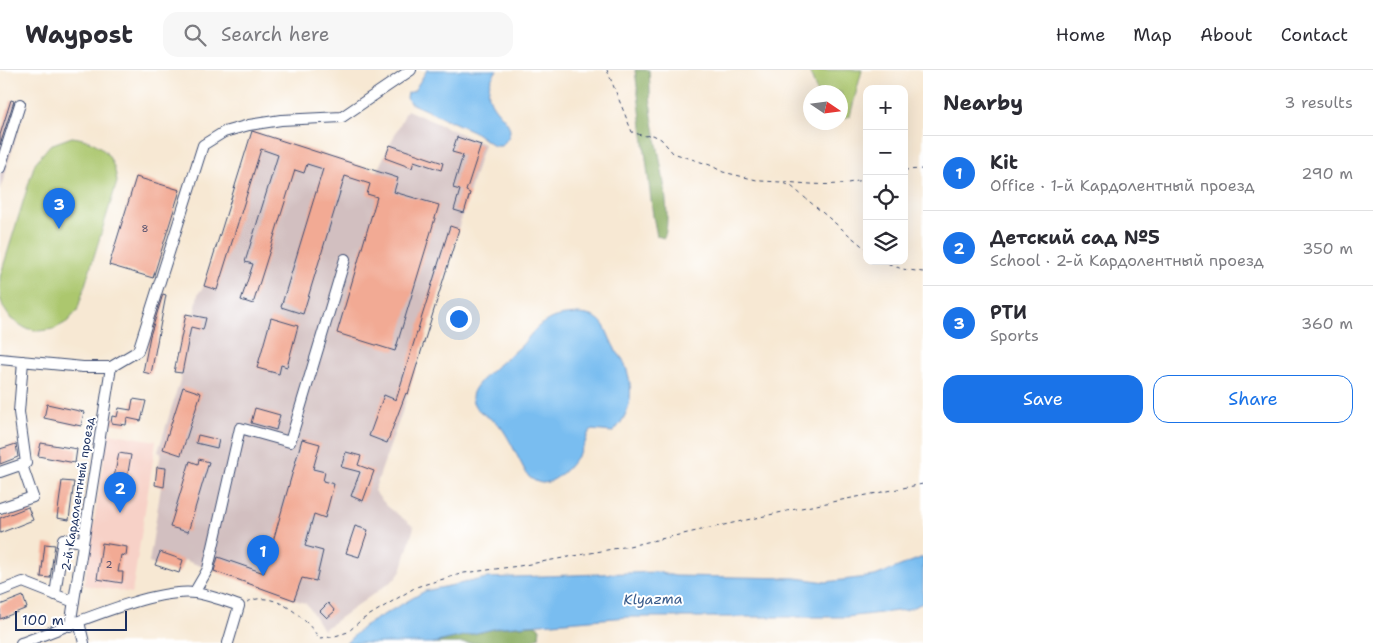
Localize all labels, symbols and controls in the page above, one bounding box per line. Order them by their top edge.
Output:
search box [163,12,513,57]
text: Waypost [25,19,133,51]
icon: search [181,21,209,49]
text: Search here [221,22,329,47]
text: Home [1056,23,1105,47]
text: Map [1133,23,1172,47]
text: About [1200,23,1253,47]
text: Contact [1281,23,1348,47]
north arrow [803,85,848,130]
map controls [863,85,908,265]
button: + [863,85,908,130]
text: Nearby [943,89,1023,117]
text: 3 results [1284,92,1353,113]
button: − [863,130,908,175]
text: Kit [990,150,1018,175]
text: 1 [955,163,963,184]
text: 290 m [1301,163,1353,184]
button: locate [863,175,908,220]
text: Office · 1-й Кардолентный проезд [990,175,1255,196]
pin: 3 [43,188,75,229]
button: layers [863,220,908,265]
house number: 8 [142,222,149,235]
text: Детский сад №5 [990,225,1160,250]
text: 2 [953,238,965,259]
text: 350 m [1302,238,1353,259]
text: School · 2-й Кардолентный проезд [990,250,1264,271]
text: РТИ [990,300,1027,325]
your location [446,306,472,332]
text: 3 [953,313,965,334]
text: 360 m [1301,313,1353,334]
text: Sports [990,325,1039,346]
button: Save [943,375,1143,423]
button: Share [1153,375,1353,423]
street label: 2-й Кардолентный проезд [58,416,98,572]
pin: 2 [104,472,136,513]
pin: 1 [247,535,279,576]
house number: 2 [106,558,113,571]
water label: Klyazma [623,589,683,609]
scale bar [15,608,128,631]
text: 100 m [22,611,64,629]

